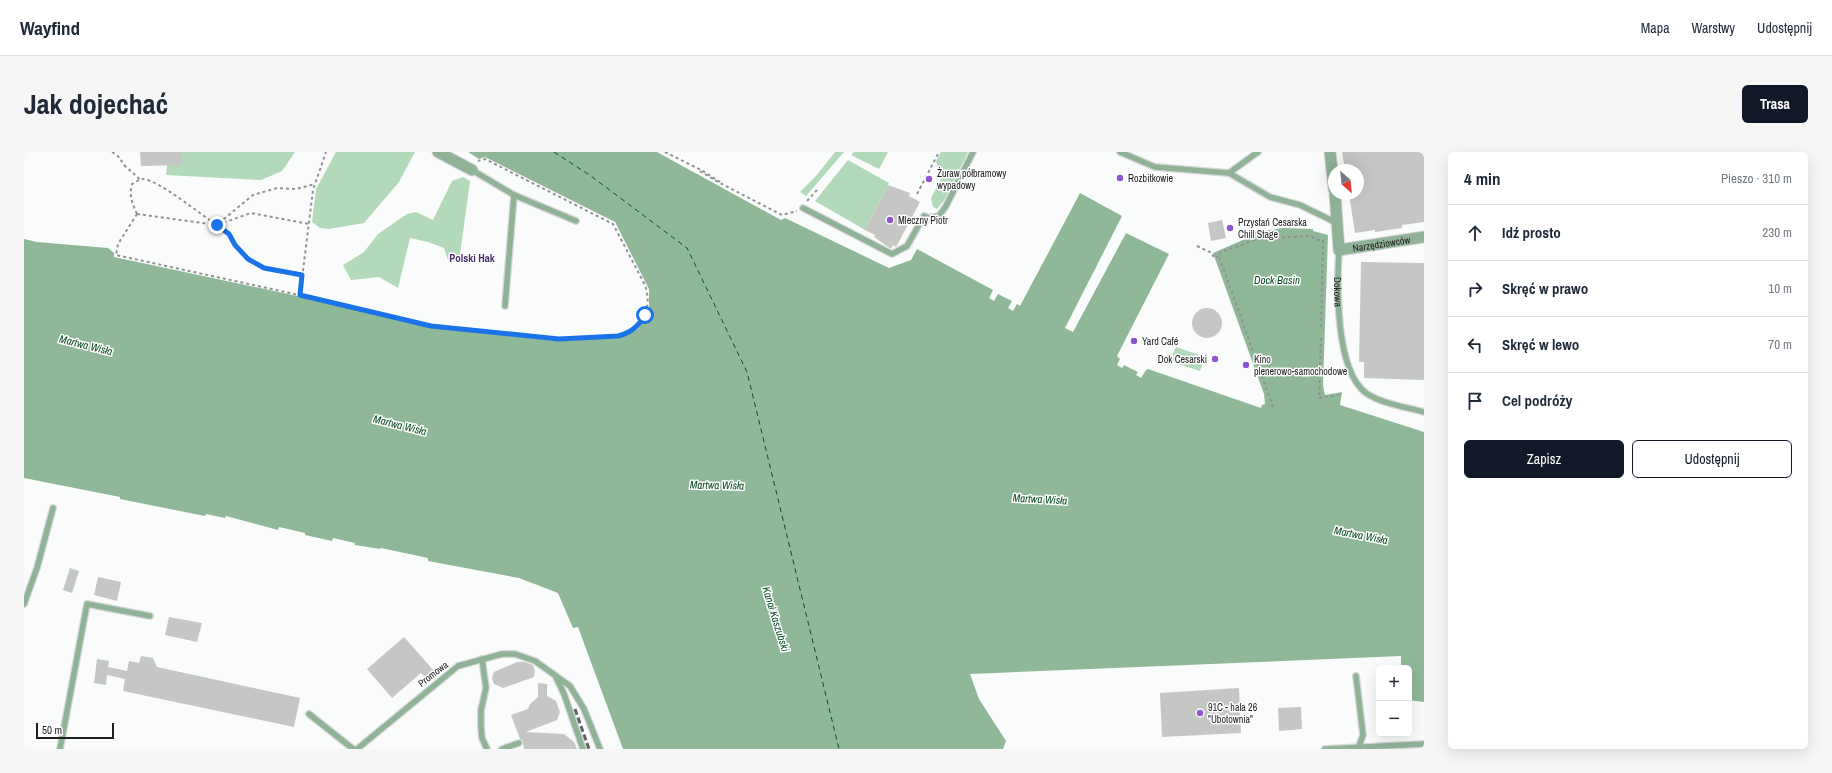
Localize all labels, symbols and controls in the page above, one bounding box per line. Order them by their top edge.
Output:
text: Wayfind [20,15,80,41]
text: Mapa [1641,19,1670,37]
text: Warstwy [1692,19,1735,37]
text: Udostępnij [1757,19,1812,37]
text: Jak dojechać [24,85,168,123]
button: Trasa [1742,85,1808,123]
north arrow [1328,164,1364,200]
place label: Żuraw półbramowy wypadowy [937,167,1007,192]
text: 4 min [1464,167,1500,190]
text: Pieszo · 310 m [1721,170,1792,187]
place label: Rozbitkowie [1128,172,1174,185]
marker: Rozbitkowie [1115,173,1125,183]
marker: Żuraw półbramowy wypadowy [924,174,934,184]
place label: Mleczny Piotr [898,214,948,227]
marker: Mleczny Piotr [885,215,895,225]
route end [208,216,226,234]
place label: Przystań Cesarska Chill Stage [1238,216,1307,241]
icon: ahead [1464,222,1486,244]
text: Idź prosto [1502,222,1561,243]
marker: Przystań Cesarska Chill Stage [1225,223,1235,233]
text: 230 m [1762,224,1792,241]
street label: Narzędziowców [1352,233,1411,254]
district label: Polski Hak [449,251,496,265]
water label: Dock Basin [1254,273,1300,287]
street label: Dokowa [1332,277,1345,308]
icon: right [1464,278,1486,300]
text: Skręć w prawo [1502,278,1588,299]
text: 10 m [1768,280,1792,297]
route start [636,306,654,324]
water label: Martwa Wisła [58,332,114,358]
icon: left [1464,334,1486,356]
text: Skręć w lewo [1502,334,1579,355]
place label: Yard Café [1142,335,1179,348]
marker: Yard Café [1129,336,1139,346]
text: 70 m [1768,336,1792,353]
place label: Dok Cesarski [1158,353,1207,366]
place label: Kino plenerowo-samochodowe [1254,353,1348,378]
marker: Dok Cesarski [1210,354,1220,364]
marker: Kino plenerowo-samochodowe [1241,360,1251,370]
icon: arrive [1464,390,1486,412]
text: Cel podróży [1502,390,1572,411]
water label: Martwa Wisła [372,412,428,438]
button: Zapisz [1464,440,1624,478]
button: Udostępnij [1632,440,1792,478]
water label: Martwa Wisła [690,478,744,492]
water label: Martwa Wisła [1012,491,1068,507]
water label: Martwa Wisła [1333,523,1389,547]
water label: Kanał Kaszubski [759,585,793,654]
street label: Promowa [415,658,451,690]
map controls [1376,665,1412,737]
button: + [1376,665,1412,701]
place label: 91C - hala 26 "Ubotownia" [1208,701,1258,726]
button: − [1376,701,1412,737]
marker: 91C - hala 26 "Ubotownia" [1195,708,1205,718]
scale bar [36,721,114,740]
text: 50 m [42,723,62,737]

